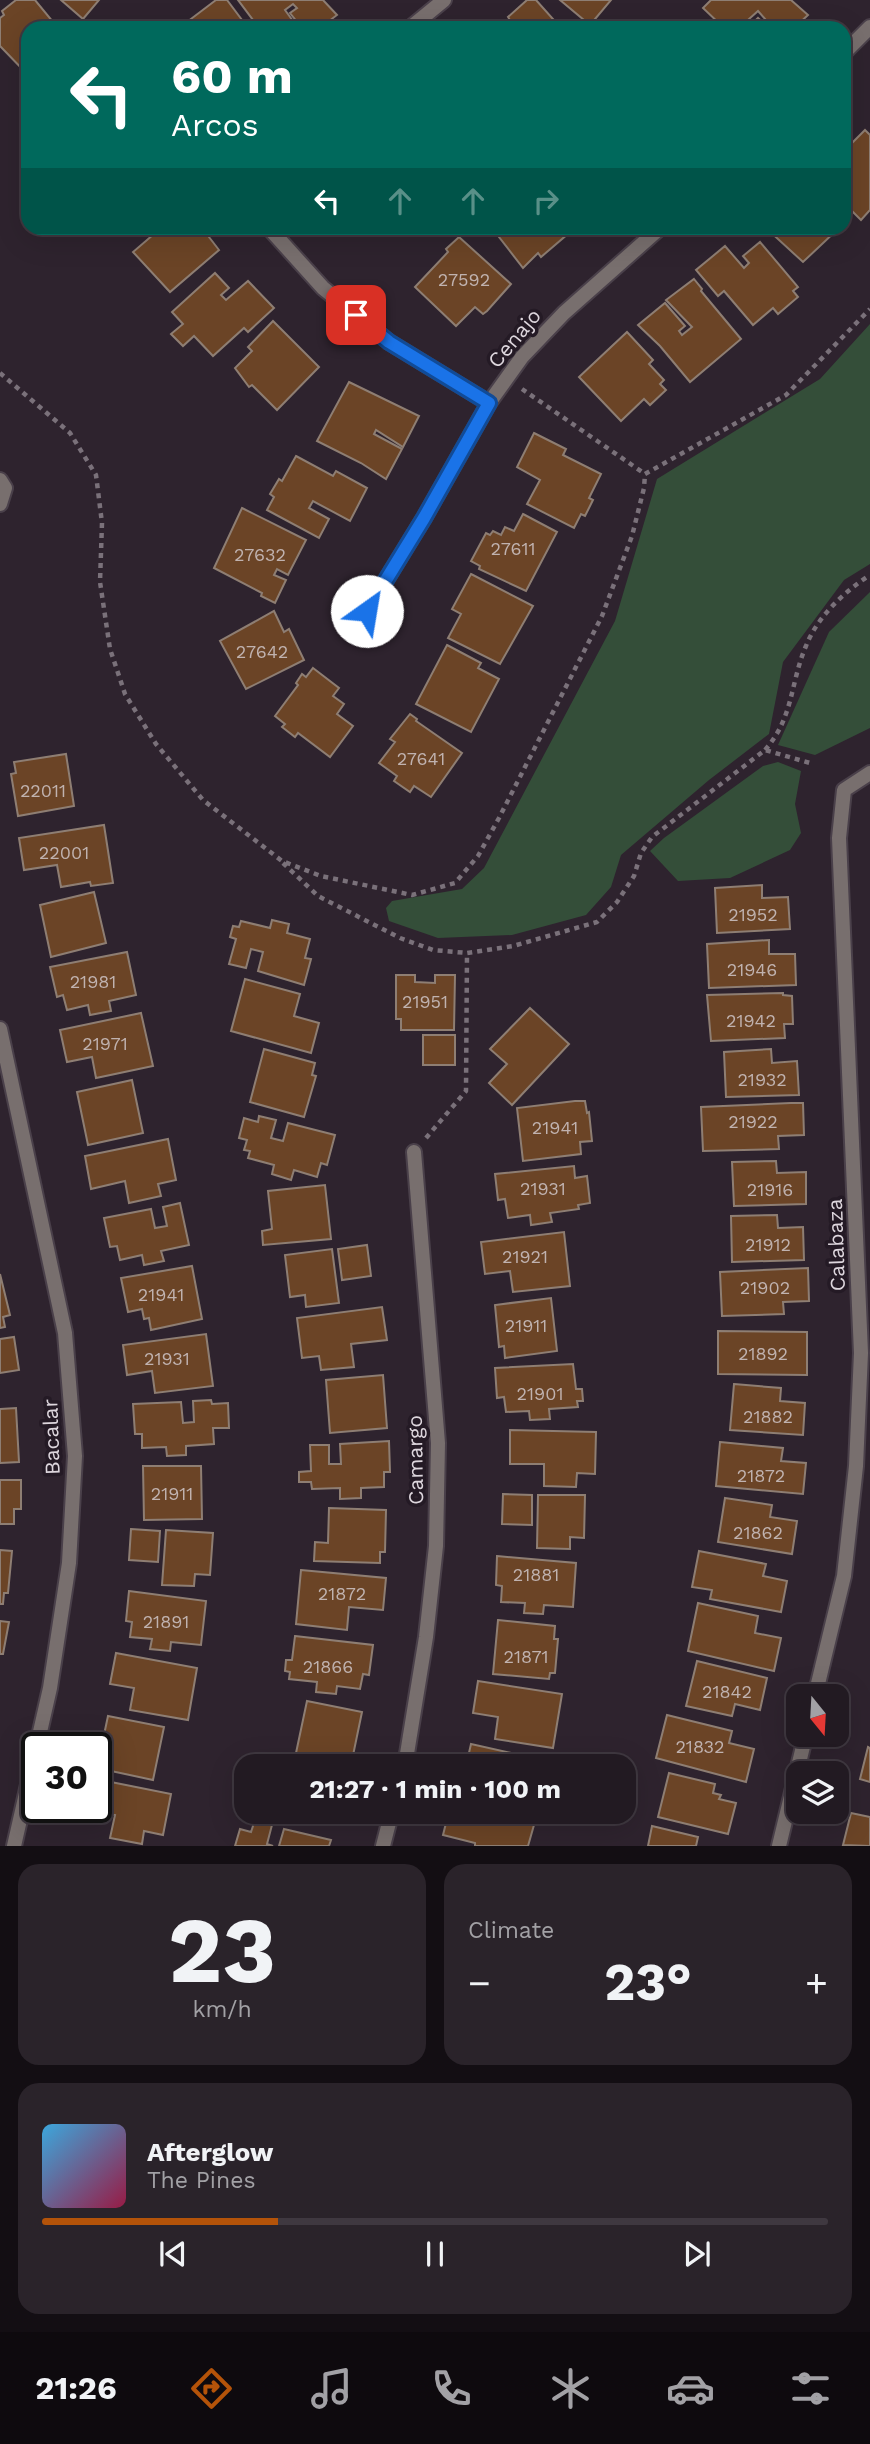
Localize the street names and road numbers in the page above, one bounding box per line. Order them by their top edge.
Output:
street label: Cenajo [482,303,546,373]
street label: Calabaza [822,1198,850,1292]
street label: Bacalar [37,1398,65,1475]
street label: Camargo [402,1415,428,1505]

